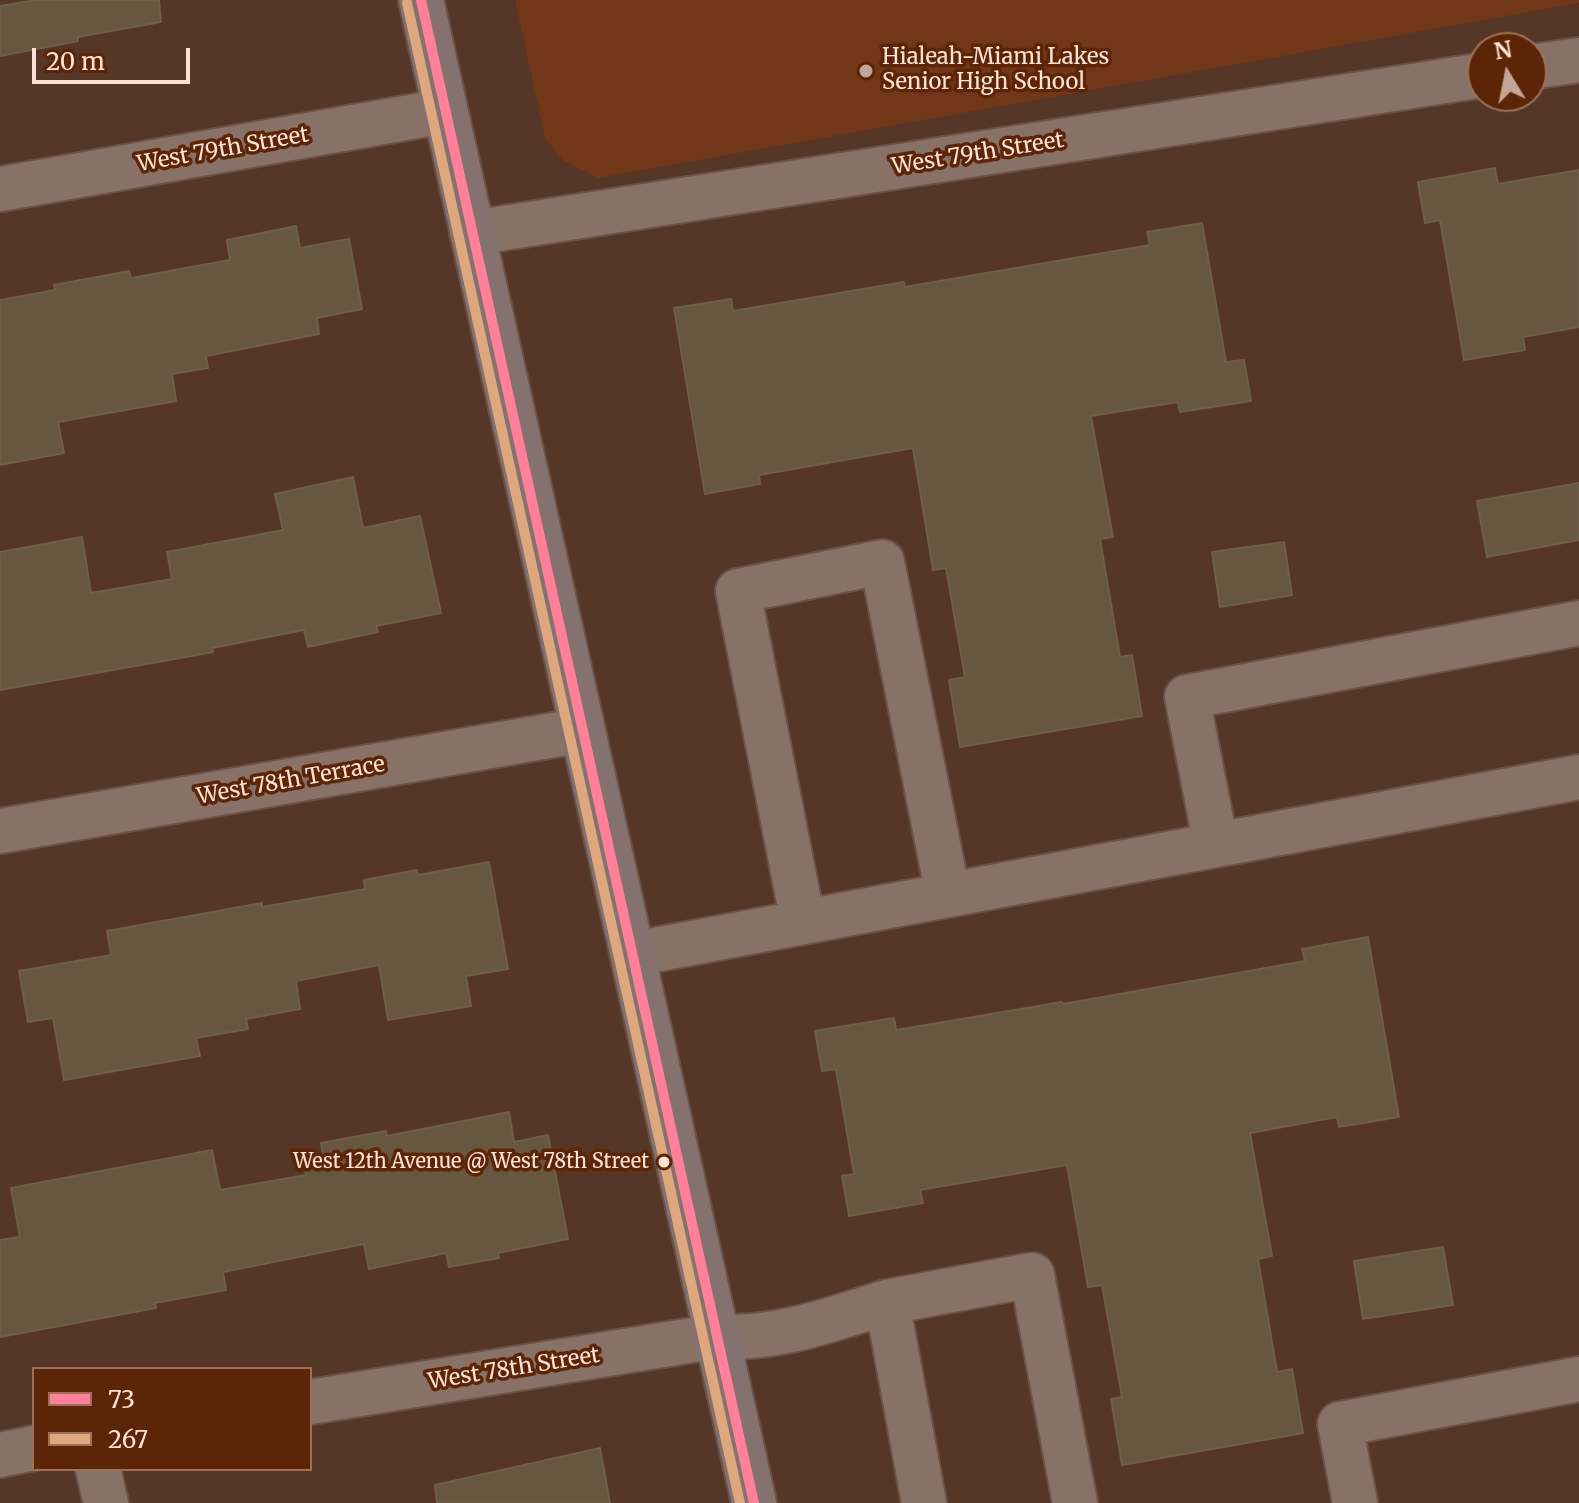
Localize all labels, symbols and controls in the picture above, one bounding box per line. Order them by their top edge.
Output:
scale bar [36,32,194,82]
north arrow [1467,32,1547,112]
text: N [1492,35,1514,66]
place label: Hialeah-Miami Lakes Senior High School [882,45,1109,96]
text: 20 m [46,46,105,77]
marker: Hialeah-Miami Lakes Senior High School [857,62,875,80]
street label: West 79th Street [135,122,311,178]
street label: West 79th Street [890,127,1066,181]
street label: West 78th Terrace [195,751,387,811]
place label: West 12th Avenue @ West 78th Street [293,1150,649,1174]
marker: West 12th Avenue @ West 78th Street [656,1154,672,1170]
street label: West 78th Street [426,1342,602,1396]
legend [32,1367,312,1471]
text: 73 [108,1384,135,1415]
text: 267 [108,1424,148,1455]

